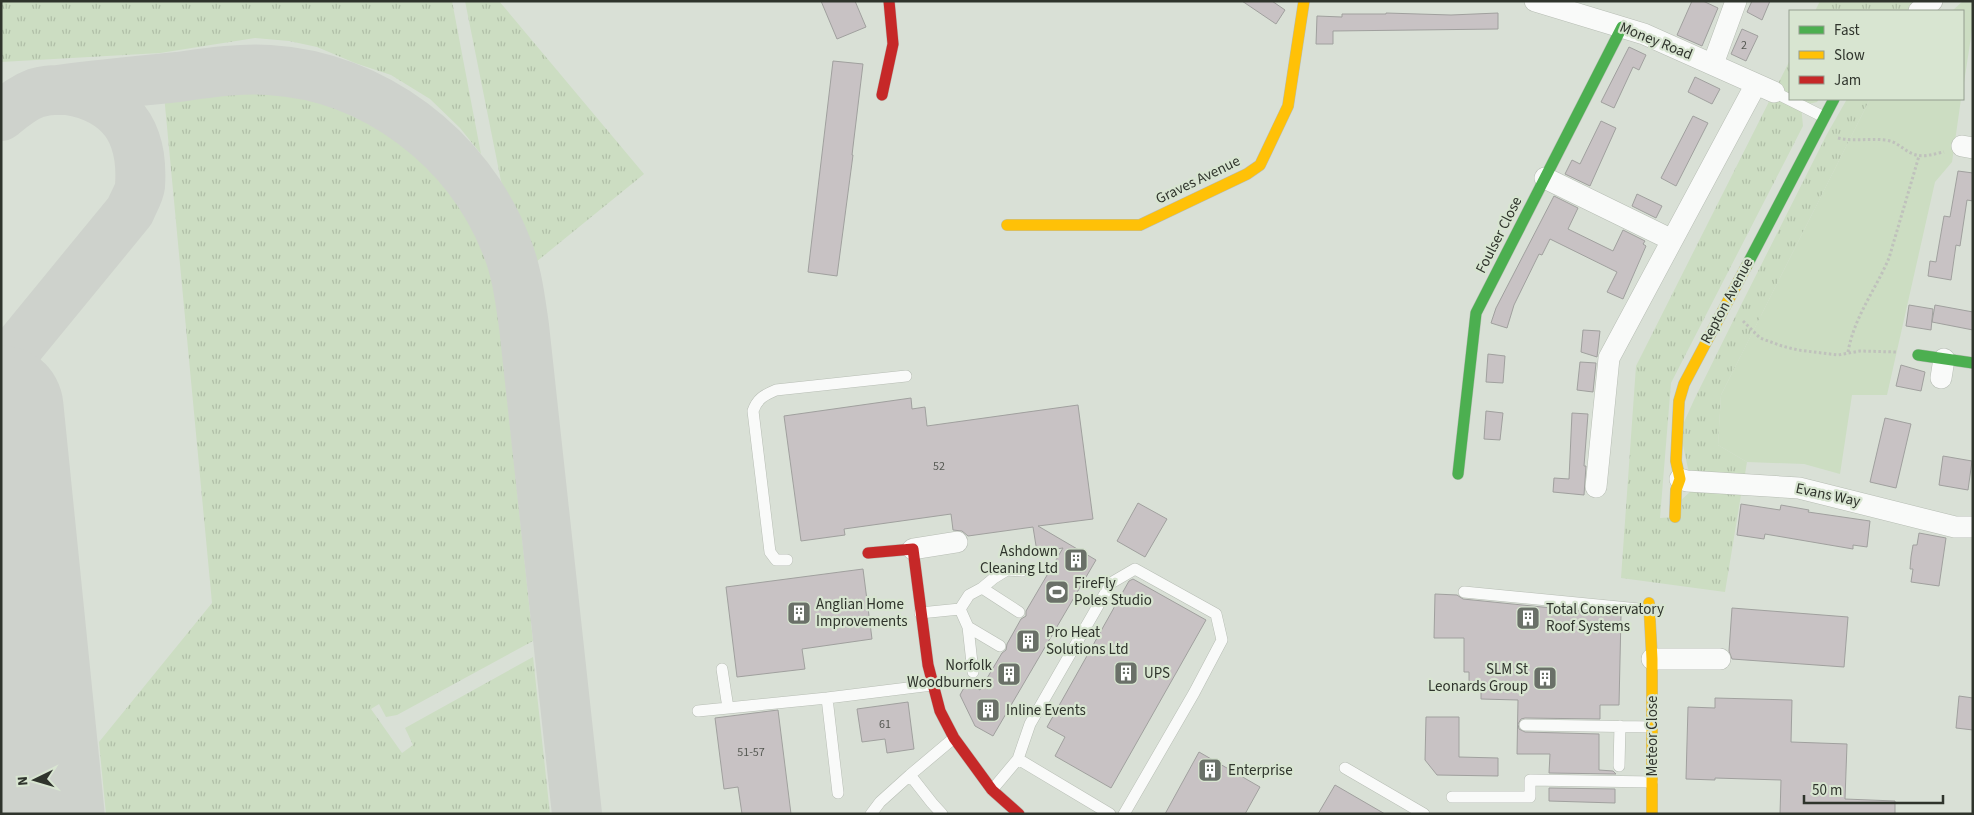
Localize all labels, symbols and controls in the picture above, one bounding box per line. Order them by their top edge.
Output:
legend [1789,10,1964,100]
street label: Money Road [1616,17,1696,65]
text: Fast [1834,20,1860,41]
house number: 2 [1741,37,1747,54]
text: Slow [1834,45,1865,66]
text: Jam [1834,70,1861,91]
street label: Graves Avenue [1152,150,1244,210]
street label: Foulser Close [1471,193,1527,277]
street label: Repton Avenue [1696,254,1758,348]
house number: 52 [933,458,945,475]
street label: Evans Way [1794,478,1862,512]
place label: Ashdown Cleaning Ltd [980,541,1058,579]
building icon: Ashdown Cleaning Ltd [1063,547,1089,573]
place label: FireFly Poles Studio [1074,573,1152,611]
sports icon: FireFly Poles Studio [1044,579,1070,605]
place label: Anglian Home Improvements [816,594,908,632]
place label: Total Conservatory Roof Systems [1546,599,1664,637]
building icon: Anglian Home Improvements [786,600,812,626]
building icon: Total Conservatory Roof Systems [1515,605,1541,631]
place label: Pro Heat Solutions Ltd [1046,622,1129,660]
building icon: Pro Heat Solutions Ltd [1015,628,1041,654]
place label: Norfolk Woodburners [907,655,993,693]
place label: SLM St Leonards Group [1428,659,1528,697]
building icon: UPS [1113,660,1139,686]
building icon: Norfolk Woodburners [996,661,1022,687]
place label: UPS [1144,663,1170,684]
building icon: SLM St Leonards Group [1532,665,1558,691]
street label: Meteor Close [1642,695,1663,777]
building icon: Inline Events [975,697,1001,723]
place label: Inline Events [1006,700,1086,721]
house number: 61 [879,716,891,733]
house number: 51-57 [737,744,765,761]
north arrow [10,755,60,805]
building icon: Enterprise [1197,757,1223,783]
place label: Enterprise [1228,760,1293,781]
scale bar [1804,772,1943,804]
text: N [13,776,33,787]
text: 50 m [1812,780,1842,801]

